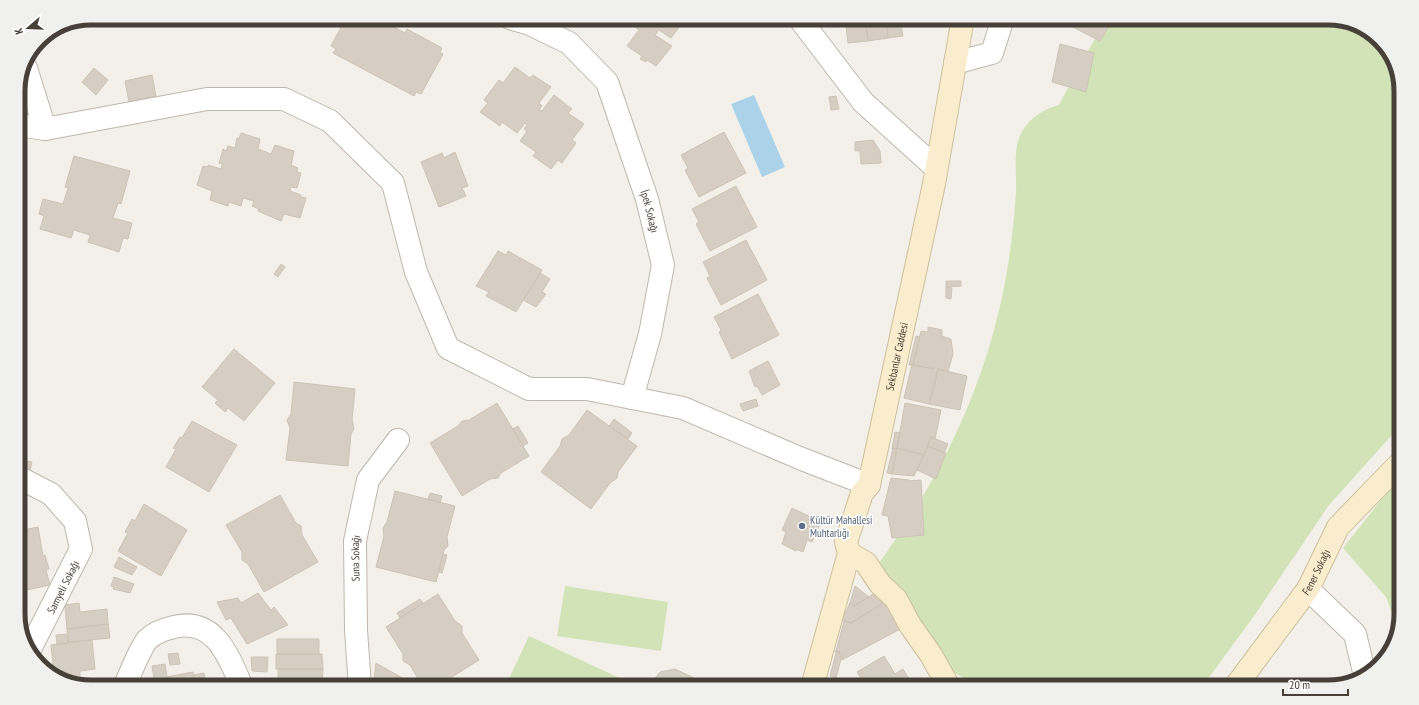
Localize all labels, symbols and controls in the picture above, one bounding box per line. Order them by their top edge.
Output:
north arrow [8,8,48,48]
text: K [11,26,26,36]
street label: İpek Sokağı [637,188,662,234]
street label: Sekbanlar Caddesi [883,321,911,392]
place label: Kültür Mahallesi Muhtarlığı [810,513,872,540]
marker: Kültür Mahallesi Muhtarlığı [797,521,807,531]
street label: Suna Sokağı [348,534,363,581]
street label: Fener Sokağı [1299,547,1333,598]
street label: Samyeli Sokağı [44,558,82,616]
scale bar [1283,671,1348,697]
text: 20 m [1289,677,1310,692]

